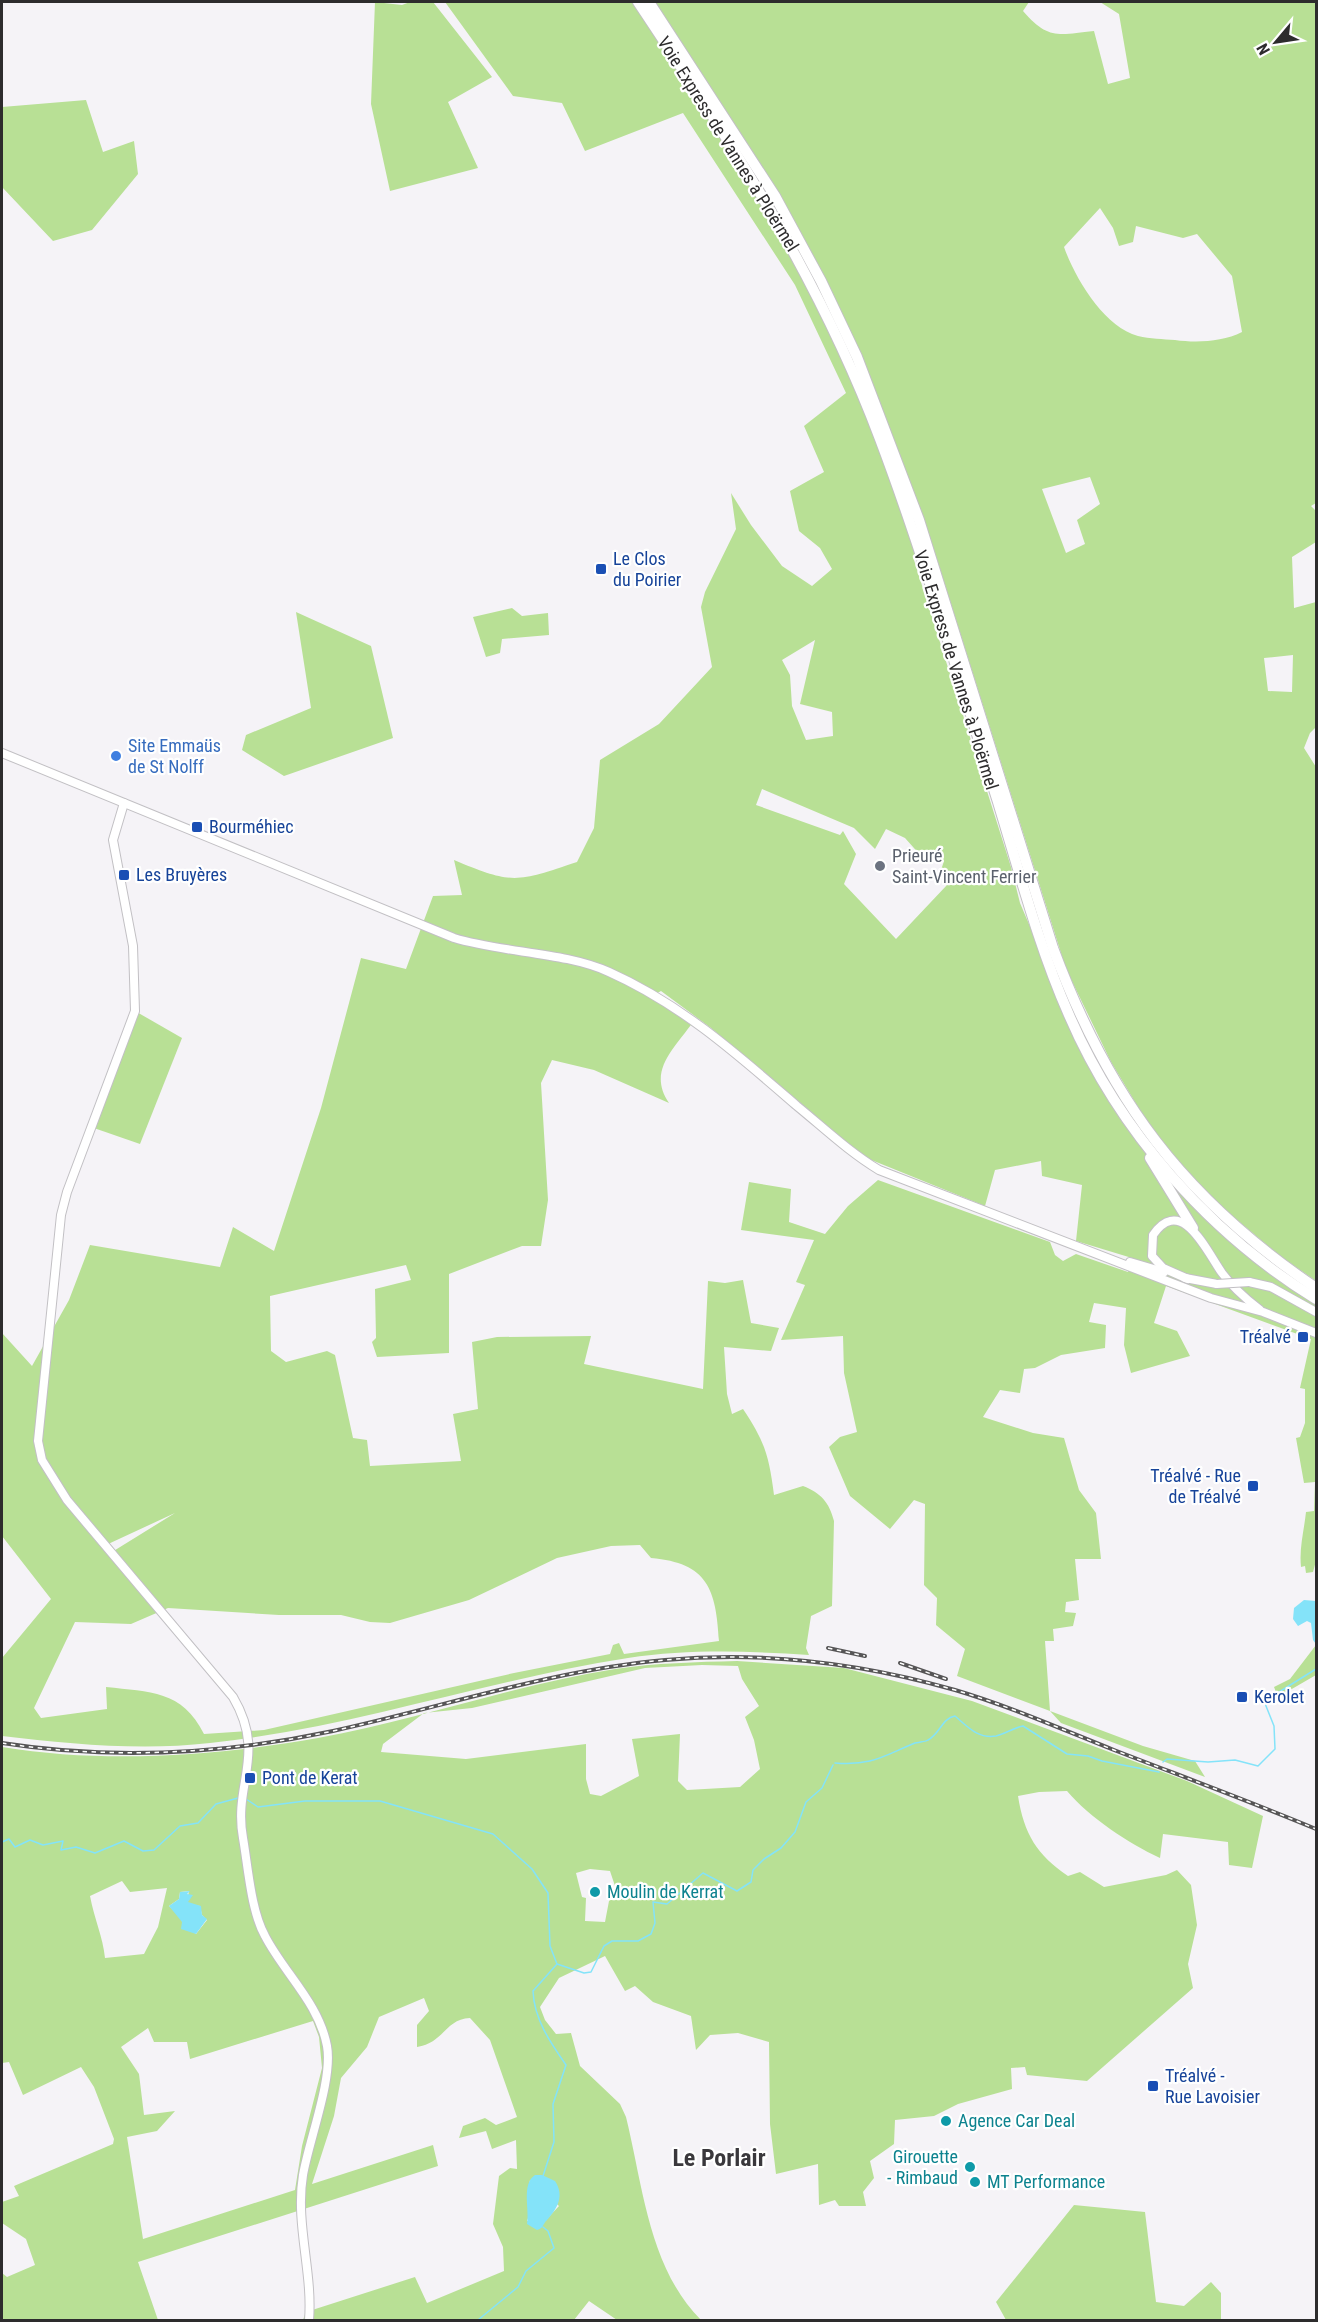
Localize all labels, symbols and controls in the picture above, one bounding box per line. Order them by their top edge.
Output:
north arrow [1246,12,1306,72]
street label: Voie Express de Vannes à Ploërmel [653,32,803,255]
text: N [1253,40,1274,58]
place label: Le Clos du Poirier [613,548,682,590]
street label: Voie Express de Vannes à Ploërmel [910,548,1003,792]
marker: Le Clos du Poirier [594,562,608,576]
place label: Site Emmaüs de St Nolff [128,735,221,777]
marker: Site Emmaüs de St Nolff [109,749,123,763]
place label: Bourméhiec [209,816,294,837]
marker: Bourméhiec [190,820,204,834]
place label: Prieuré Saint-Vincent Ferrier [892,845,1037,887]
marker: Prieuré Saint-Vincent Ferrier [873,859,887,873]
place label: Les Bruyères [136,864,227,885]
marker: Les Bruyères [117,868,131,882]
place label: Tréalvé [1240,1326,1291,1347]
marker: Tréalvé [1296,1330,1310,1344]
place label: Tréalvé - Rue de Tréalvé [1150,1465,1241,1507]
marker: Tréalvé - Rue de Tréalvé [1246,1479,1260,1493]
place label: Kerolet [1254,1686,1304,1707]
marker: Kerolet [1235,1690,1249,1704]
place label: Pont de Kerat [262,1767,358,1788]
marker: Pont de Kerat [243,1771,257,1785]
place label: Moulin de Kerrat [607,1881,724,1902]
marker: Moulin de Kerrat [588,1885,602,1899]
place label: Tréalvé - Rue Lavoisier [1165,2065,1260,2107]
marker: Tréalvé - Rue Lavoisier [1146,2079,1160,2093]
place label: Agence Car Deal [958,2110,1075,2131]
marker: Agence Car Deal [939,2114,953,2128]
district label: Le Porlair [672,2144,766,2172]
place label: Girouette - Rimbaud [887,2146,958,2188]
marker: Girouette - Rimbaud [963,2160,977,2174]
place label: MT Performance [987,2171,1105,2192]
marker: MT Performance [968,2175,982,2189]

